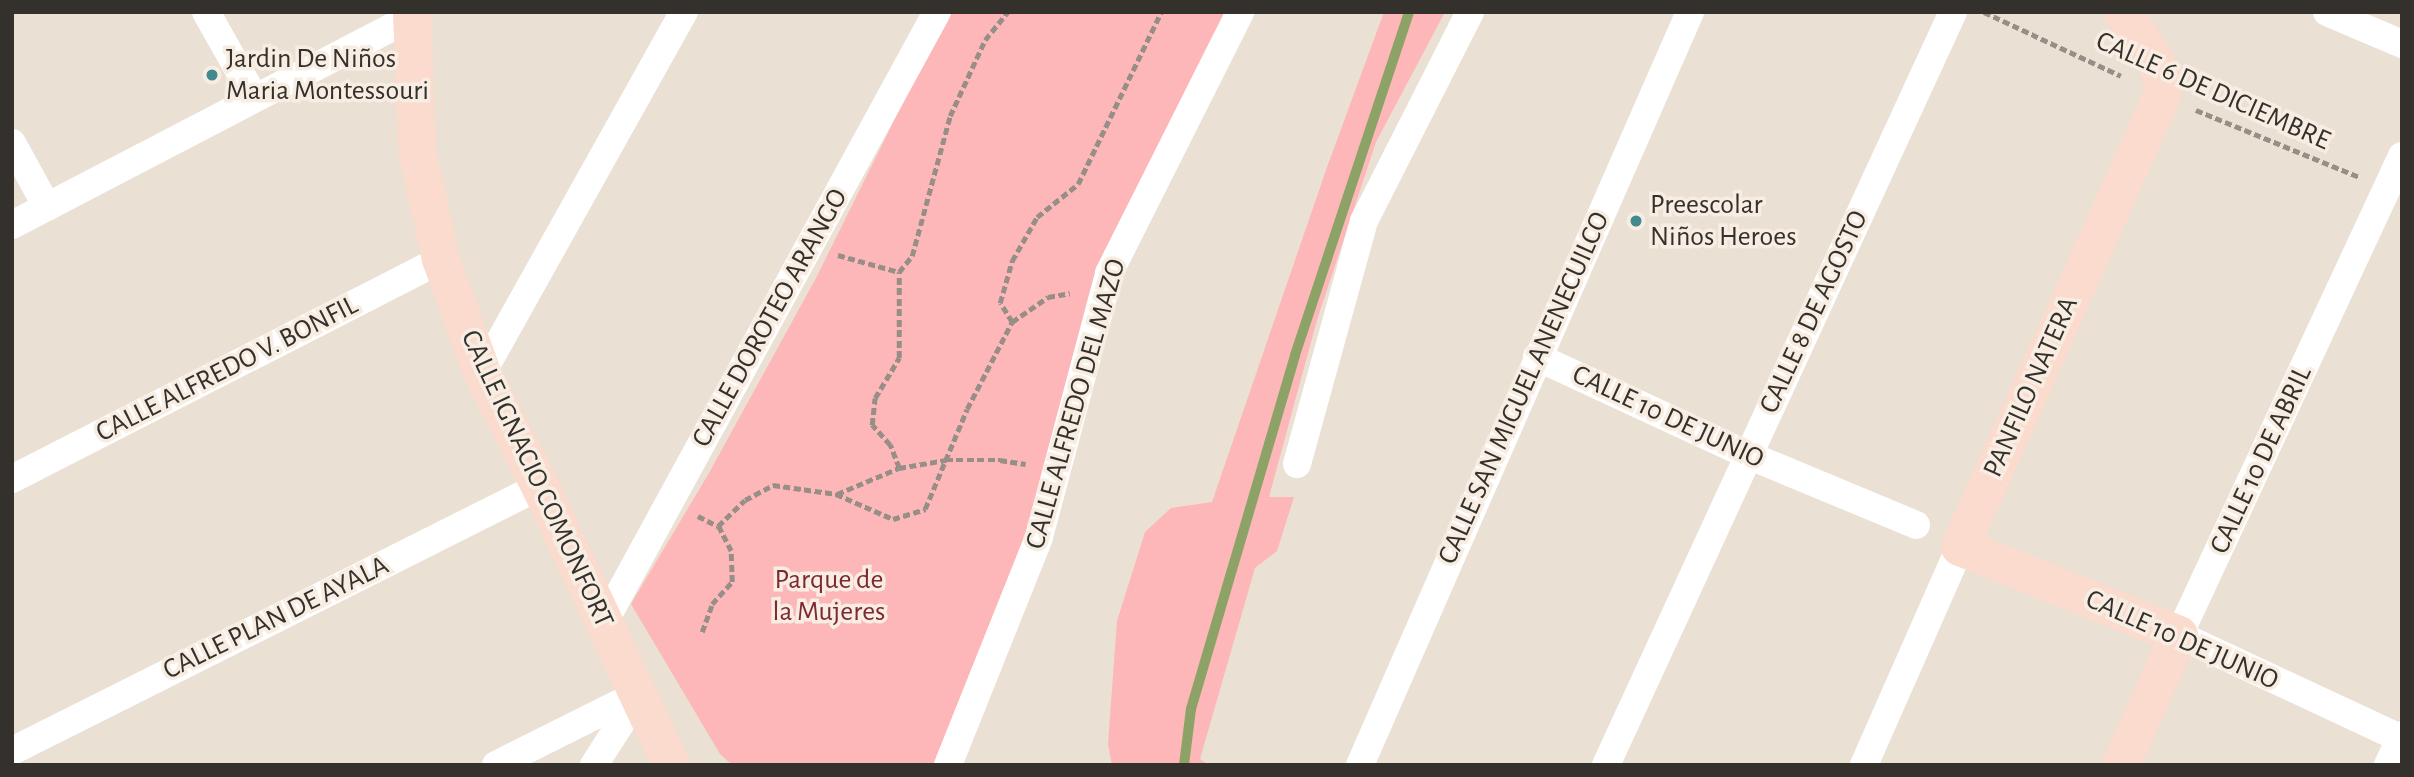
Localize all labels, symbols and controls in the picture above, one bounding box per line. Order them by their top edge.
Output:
street label: CALLE 6 DE DICIEMBRE [2091,24,2335,158]
place label: Jardin De Niños Maria Montessouri [226,42,429,108]
marker: Jardin De Niños Maria Montessouri [204,67,220,83]
street label: CALLE DOROTEO ARANGO [685,183,855,453]
place label: Preescolar Niños Heroes [1650,188,1797,254]
street label: CALLE 8 DE AGOSTO [1752,205,1876,419]
street label: CALLE SAN MIGUEL ANENECUILCO [1431,207,1617,569]
marker: Preescolar Niños Heroes [1628,213,1644,229]
street label: CALLE ALFREDO DEL MAZO [1018,255,1134,553]
street label: CALLE ALFREDO V. BONFIL [91,288,363,450]
street label: PANFILO NATERA [1976,292,2086,482]
street label: CALLE IGNACIO COMONFORT [453,325,621,633]
street label: CALLE 10 DE JUNIO [1567,358,1769,476]
street label: CALLE 10 DE ABRIL [2203,361,2319,559]
street label: CALLE PLAN DE AYALA [158,549,394,687]
park label: Parque de la Mujeres [773,563,885,629]
street label: CALLE 10 DE JUNIO [2080,582,2284,698]

